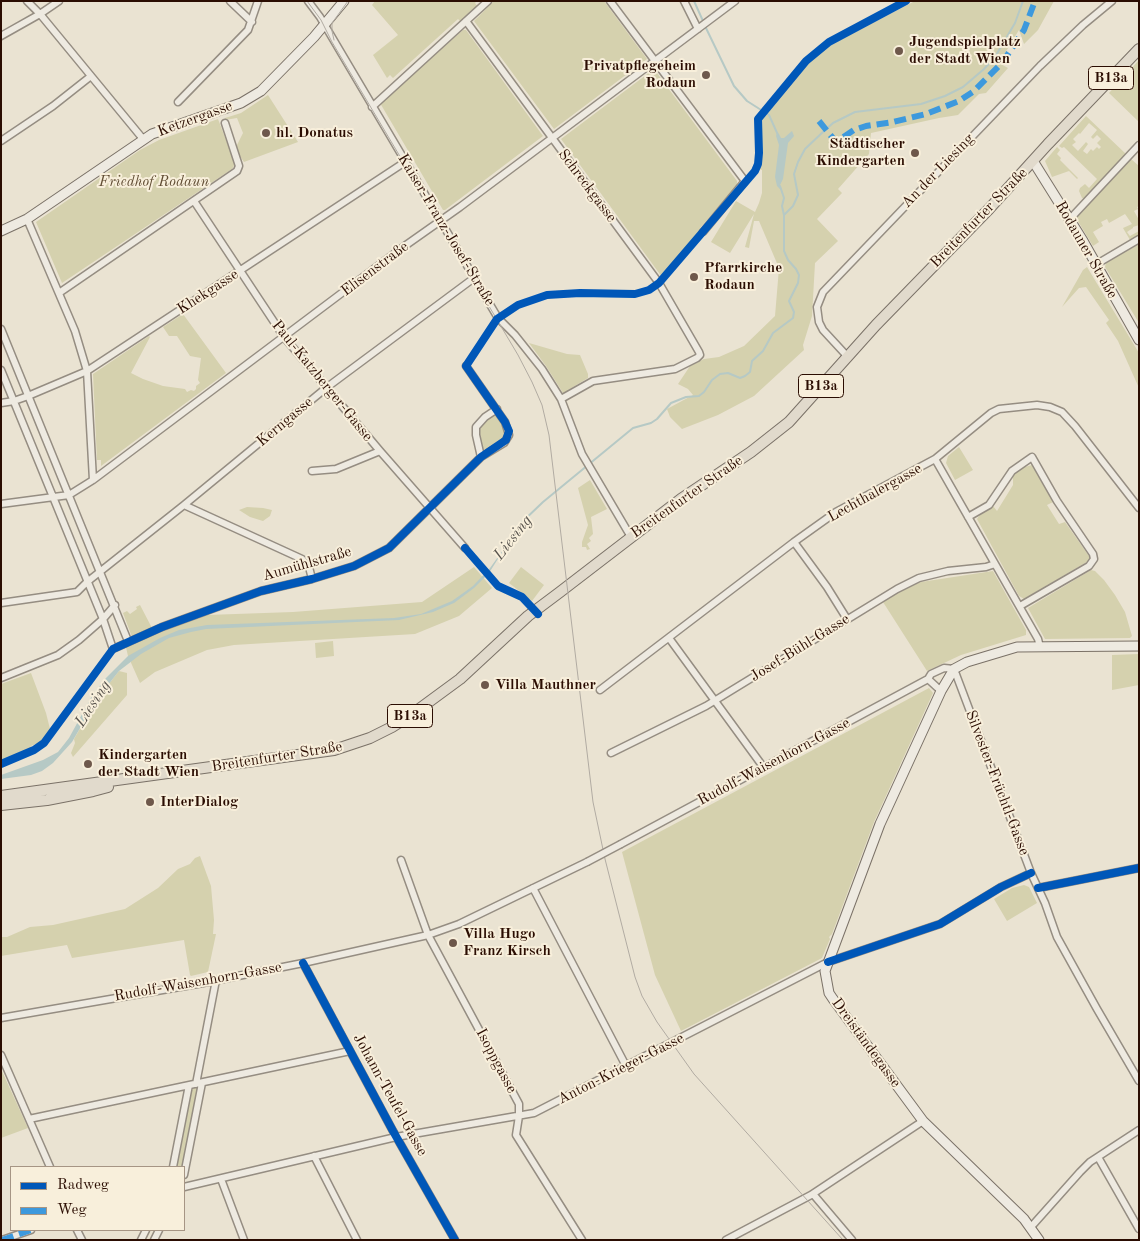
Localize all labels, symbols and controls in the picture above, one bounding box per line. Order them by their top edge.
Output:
place label: Jugendspielplatz der Stadt Wien [909,33,1021,68]
marker: Jugendspielplatz der Stadt Wien [893,45,905,57]
place label: Privatpflegeheim Rodaun [583,57,696,92]
road number: B13a [1088,66,1134,90]
marker: Privatpflegeheim Rodaun [700,69,712,81]
street label: Ketzergasse [155,97,235,141]
place label: hl. Donatus [276,124,353,142]
marker: hl. Donatus [260,127,272,139]
street label: An der Liesing [898,130,978,212]
place label: Städtischer Kindergarten [816,135,905,170]
street label: Schreckgasse [554,146,620,226]
marker: Städtischer Kindergarten [909,147,921,159]
street label: Kaiser-Franz-Josef-Straße [393,151,499,309]
street label: Breitenfurter Straße [927,164,1031,272]
park label: Friedhof Rodaun [99,173,209,191]
street label: Rodauner Straße [1051,198,1121,302]
street label: Elisenstraße [338,238,412,300]
place label: Pfarrkirche Rodaun [704,259,782,294]
street label: Khekgasse [174,265,242,319]
marker: Pfarrkirche Rodaun [688,271,700,283]
street label: Paul-Katzberger-Gasse [268,317,376,445]
road number: B13a [798,374,844,398]
street label: Kerngasse [253,393,317,451]
street label: Breitenfurter Straße [628,452,746,542]
street label: Lechthalergasse [825,460,925,526]
water label: Liesing [490,512,536,564]
street label: Aumühlstraße [260,543,354,585]
street label: Josef-Bühl-Gasse [747,610,853,686]
place label: Villa Mauthner [495,676,596,694]
water label: Liesing [71,677,115,731]
marker: Villa Mauthner [479,679,491,691]
road number: B13a [388,704,432,728]
street label: Silvester-Früchtl-Gasse [961,708,1033,858]
street label: Rudolf-Waisenhorn-Gasse [695,714,853,810]
street label: Breitenfurter Straße [210,738,344,776]
place label: Kindergarten der Stadt Wien [98,746,199,781]
marker: Kindergarten der Stadt Wien [82,758,94,770]
place label: InterDialog [160,793,238,811]
marker: InterDialog [144,796,156,808]
place label: Villa Hugo Franz Kirsch [463,925,551,960]
marker: Villa Hugo Franz Kirsch [447,937,459,949]
street label: Rudolf-Waisenhorn-Gasse [113,958,283,1006]
street label: Dreiständegasse [827,995,905,1091]
street label: Isoppgasse [471,1026,521,1096]
street label: Anton-Krieger-Gasse [555,1029,687,1109]
street label: Johann-Teufel-Gasse [349,1031,431,1159]
legend [10,1166,185,1231]
text: Radweg [57,1178,109,1193]
text: Weg [57,1203,87,1218]

